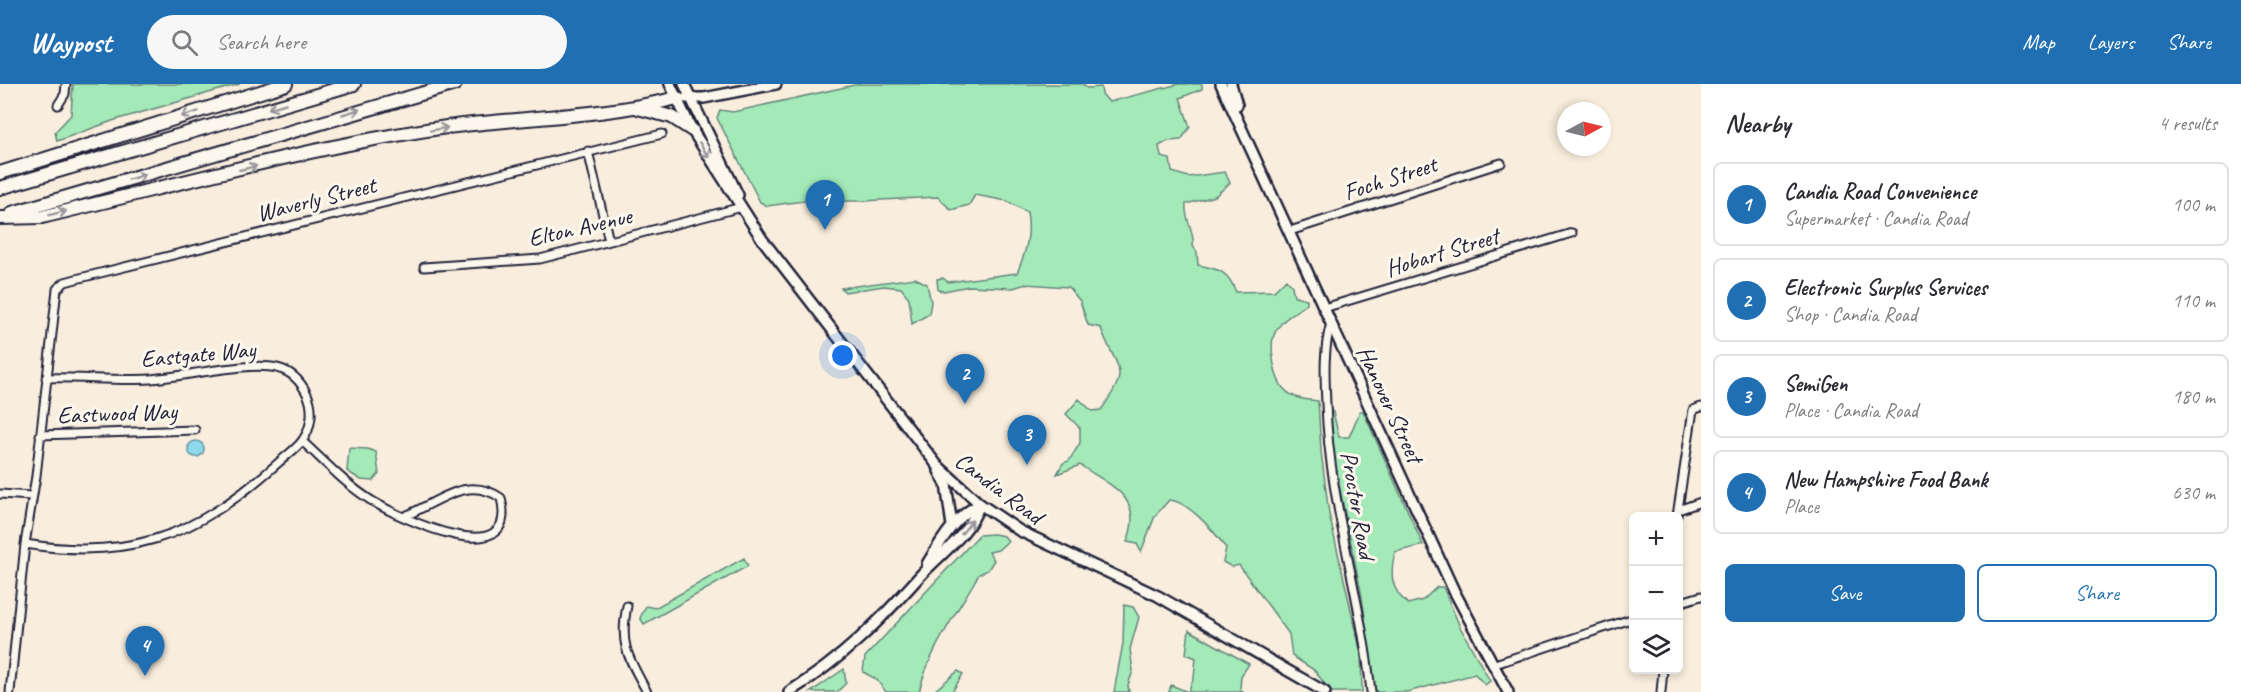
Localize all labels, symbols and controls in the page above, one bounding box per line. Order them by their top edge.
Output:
search box [147,15,567,69]
text: Waypost [30,25,111,60]
icon: search [168,26,201,59]
text: Search here [216,28,306,56]
text: Map [2022,29,2055,55]
text: Layers [2088,29,2134,55]
text: Share [2167,29,2211,55]
one-way arrow [268,101,287,112]
north arrow [1557,102,1611,156]
one-way arrow [341,106,360,117]
text: Nearby [1725,107,1790,140]
one-way arrow [181,109,200,120]
text: 4 results [2158,111,2217,136]
one-way arrow [428,123,448,134]
one-way arrow [698,141,710,158]
street label: Foch Street [1340,148,1442,207]
one-way arrow [237,162,257,173]
street label: Waverly Street [253,169,381,228]
one-way arrow [127,171,146,182]
text: Candia Road Convenience [1784,178,1976,206]
pin: 1 [806,180,844,230]
text: 1 [1742,192,1751,217]
text: 100 m [2172,192,2215,217]
street label: Elton Avenue [525,200,637,253]
text: Supermarket · Candia Road [1784,206,1968,231]
one-way arrow [48,207,67,219]
street label: Hobart Street [1382,220,1505,283]
text: Electronic Surplus Services [1784,274,1987,302]
text: 2 [1742,288,1751,313]
text: 110 m [2172,288,2215,313]
text: Shop · Candia Road [1784,302,1917,327]
street label: Eastgate Way [139,334,258,374]
your location [828,341,857,370]
street label: Hanover Street [1350,341,1431,470]
pin: 2 [946,354,984,404]
text: SemiGen [1784,370,1847,398]
text: 3 [1742,384,1751,409]
text: 180 m [2172,384,2215,409]
street label: Eastwood Way [57,396,179,430]
text: Place · Candia Road [1784,398,1918,423]
pin: 3 [1008,416,1046,465]
street label: Candia Road [949,445,1052,533]
street label: Proctor Road [1334,449,1383,565]
text: New Hampshire Food Bank [1784,466,1988,494]
text: 4 [1742,480,1751,505]
text: 630 m [2172,480,2215,505]
text: Place [1784,494,1819,519]
map controls [1629,512,1683,674]
button: + [1629,512,1683,566]
one-way arrow [961,519,974,535]
button: Save [1725,564,1965,622]
button: Share [1977,564,2217,622]
button: − [1629,566,1683,620]
button: layers [1629,620,1683,674]
pin: 4 [126,626,164,676]

